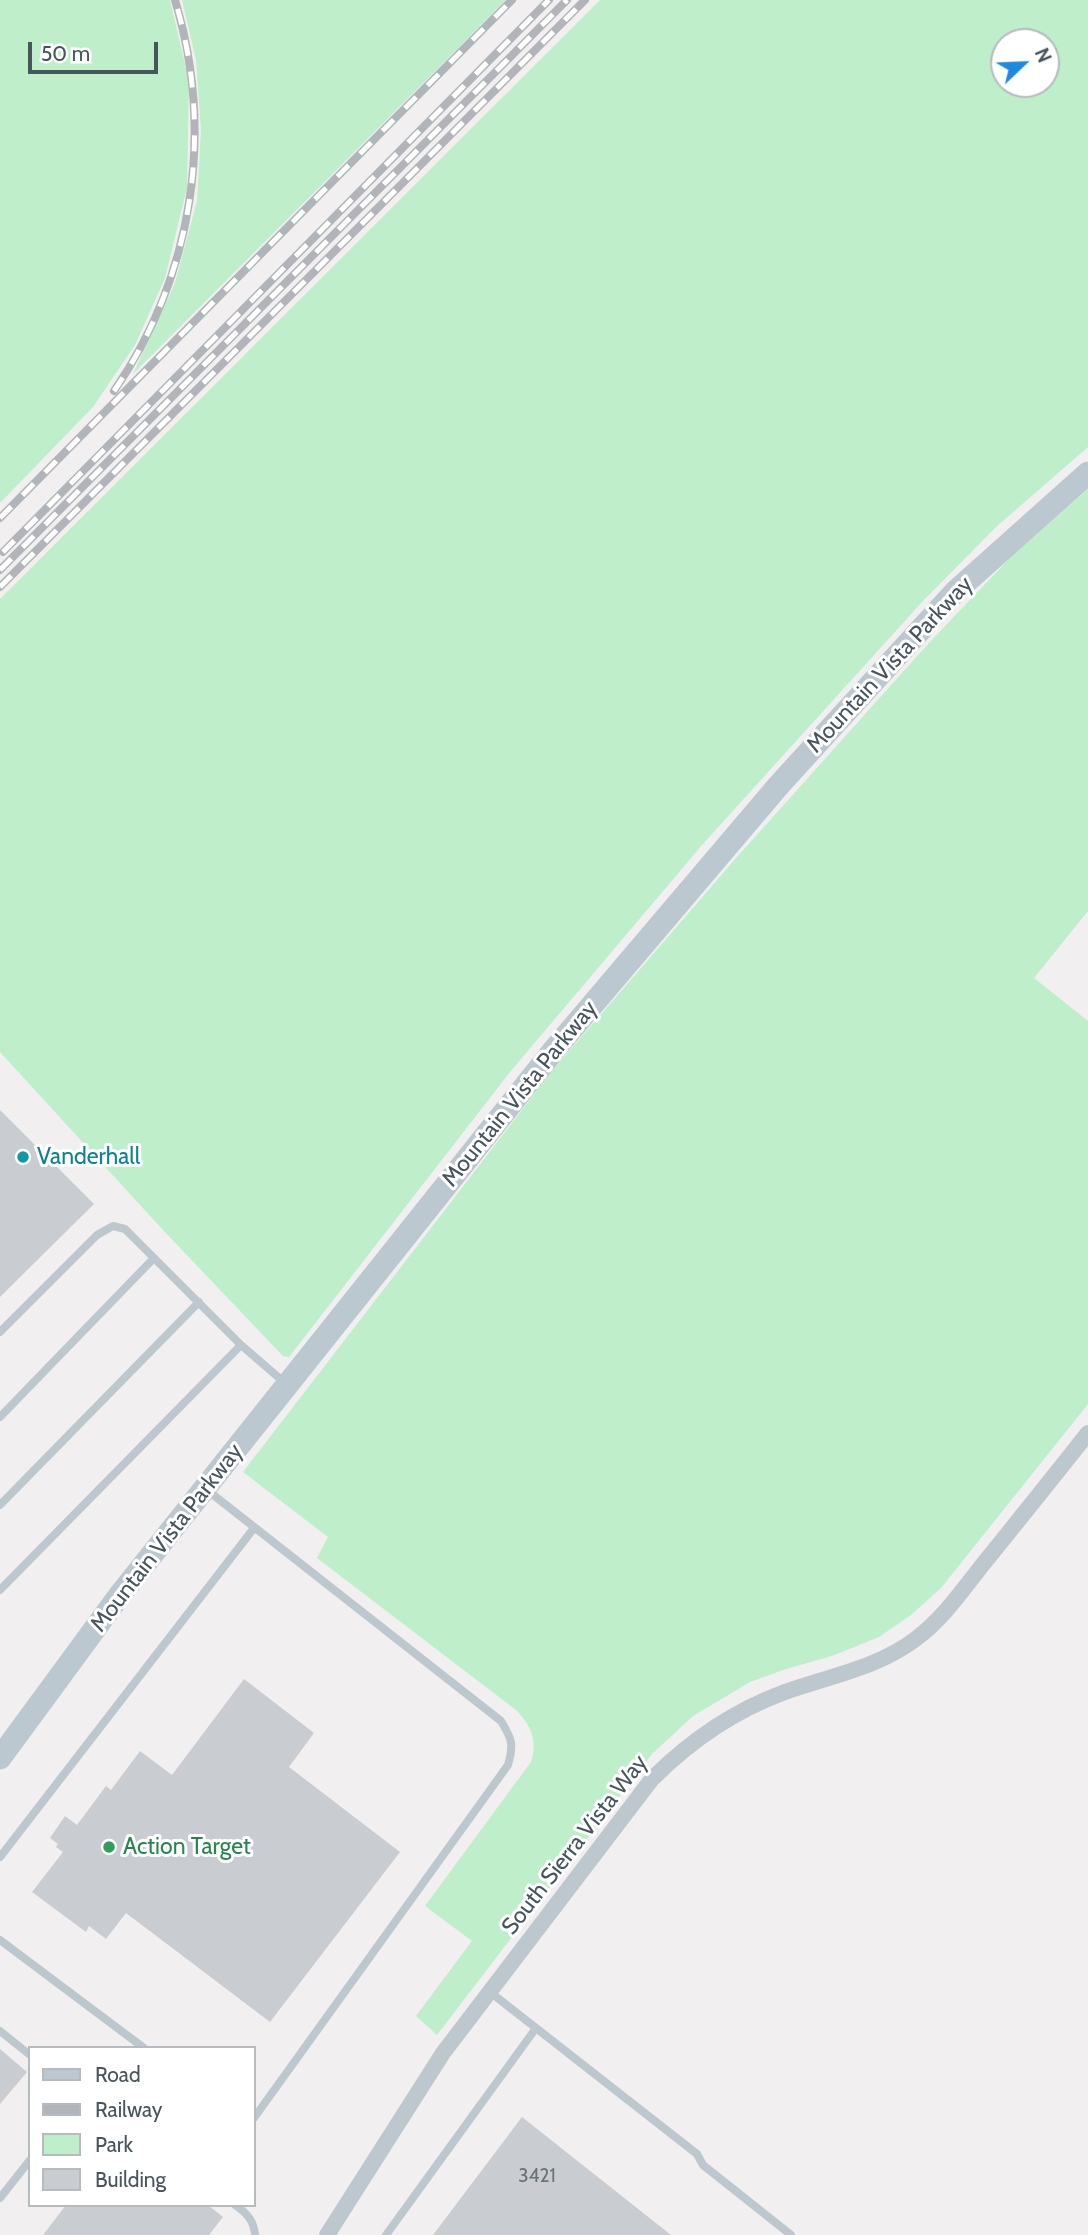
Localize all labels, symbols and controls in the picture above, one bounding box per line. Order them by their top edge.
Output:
scale bar [32,28,161,72]
north arrow [990,28,1060,98]
text: 50 m [41,41,90,66]
text: N [1030,45,1056,66]
street label: Mountain Vista Parkway [801,571,979,759]
street label: Mountain Vista Parkway [437,996,603,1192]
place label: Vanderhall [37,1143,140,1171]
marker: Vanderhall [15,1149,31,1165]
street label: Mountain Vista Parkway [85,1438,249,1638]
street label: South Sierra Vista Way [496,1750,654,1940]
place label: Action Target [123,1833,251,1861]
marker: Action Target [101,1839,117,1855]
legend [28,2046,256,2207]
text: Road [95,2062,141,2087]
text: Railway [95,2097,162,2122]
text: Park [95,2132,133,2157]
house number: 3421 [518,2165,556,2187]
text: Building [95,2167,166,2192]

